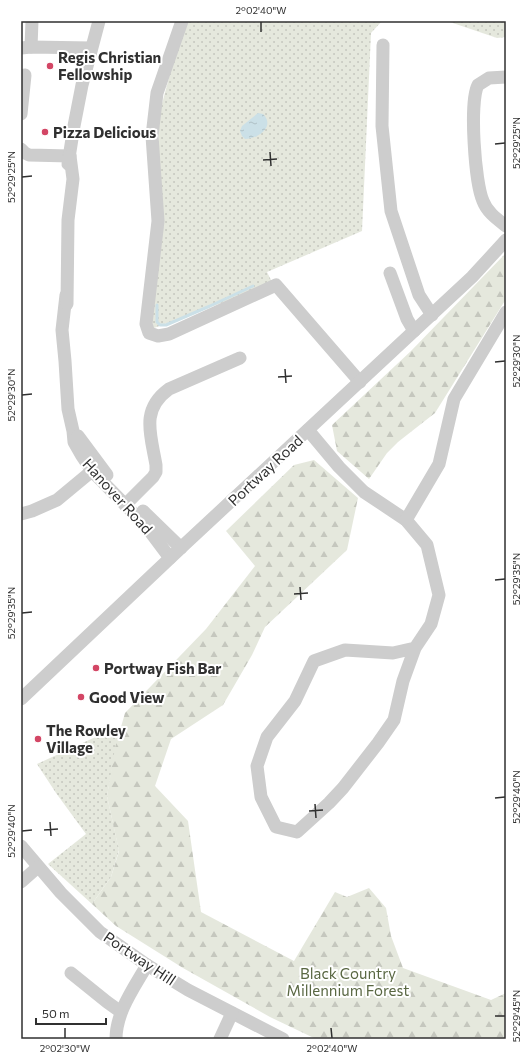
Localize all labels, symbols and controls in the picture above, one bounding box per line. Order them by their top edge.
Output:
text: 2°02'40"W [236,4,286,16]
place label: Regis Christian Fellowship [58,48,161,83]
marker: Regis Christian Fellowship [45,61,55,71]
text: 52°29'25"N [510,117,522,169]
place label: Pizza Delicious [53,123,156,141]
marker: Pizza Delicious [40,127,50,137]
text: 52°29'25"N [5,151,17,203]
text: 52°29'30"N [510,334,522,388]
text: 52°29'30"N [5,368,17,422]
street label: Portway Road [224,431,306,509]
street label: Hanover Road [79,454,157,538]
text: 52°29'35"N [510,553,522,605]
text: 52°29'35"N [5,587,17,639]
place label: Portway Fish Bar [104,659,222,677]
marker: Portway Fish Bar [91,663,101,673]
place label: Good View [89,688,165,706]
marker: Good View [76,692,86,702]
place label: The Rowley Village [46,721,127,756]
marker: The Rowley Village [33,734,43,744]
text: 52°29'40"N [510,770,522,824]
text: 52°29'40"N [5,804,17,858]
street label: Portway Hill [100,927,180,989]
park label: Black Country Millennium Forest [287,964,409,999]
text: 52°29'45"N [510,990,522,1042]
scale bar [36,1000,106,1026]
text: 50 m [42,1006,70,1020]
text: 2°02'30"W [40,1042,90,1054]
text: 2°02'40"W [307,1042,357,1054]

